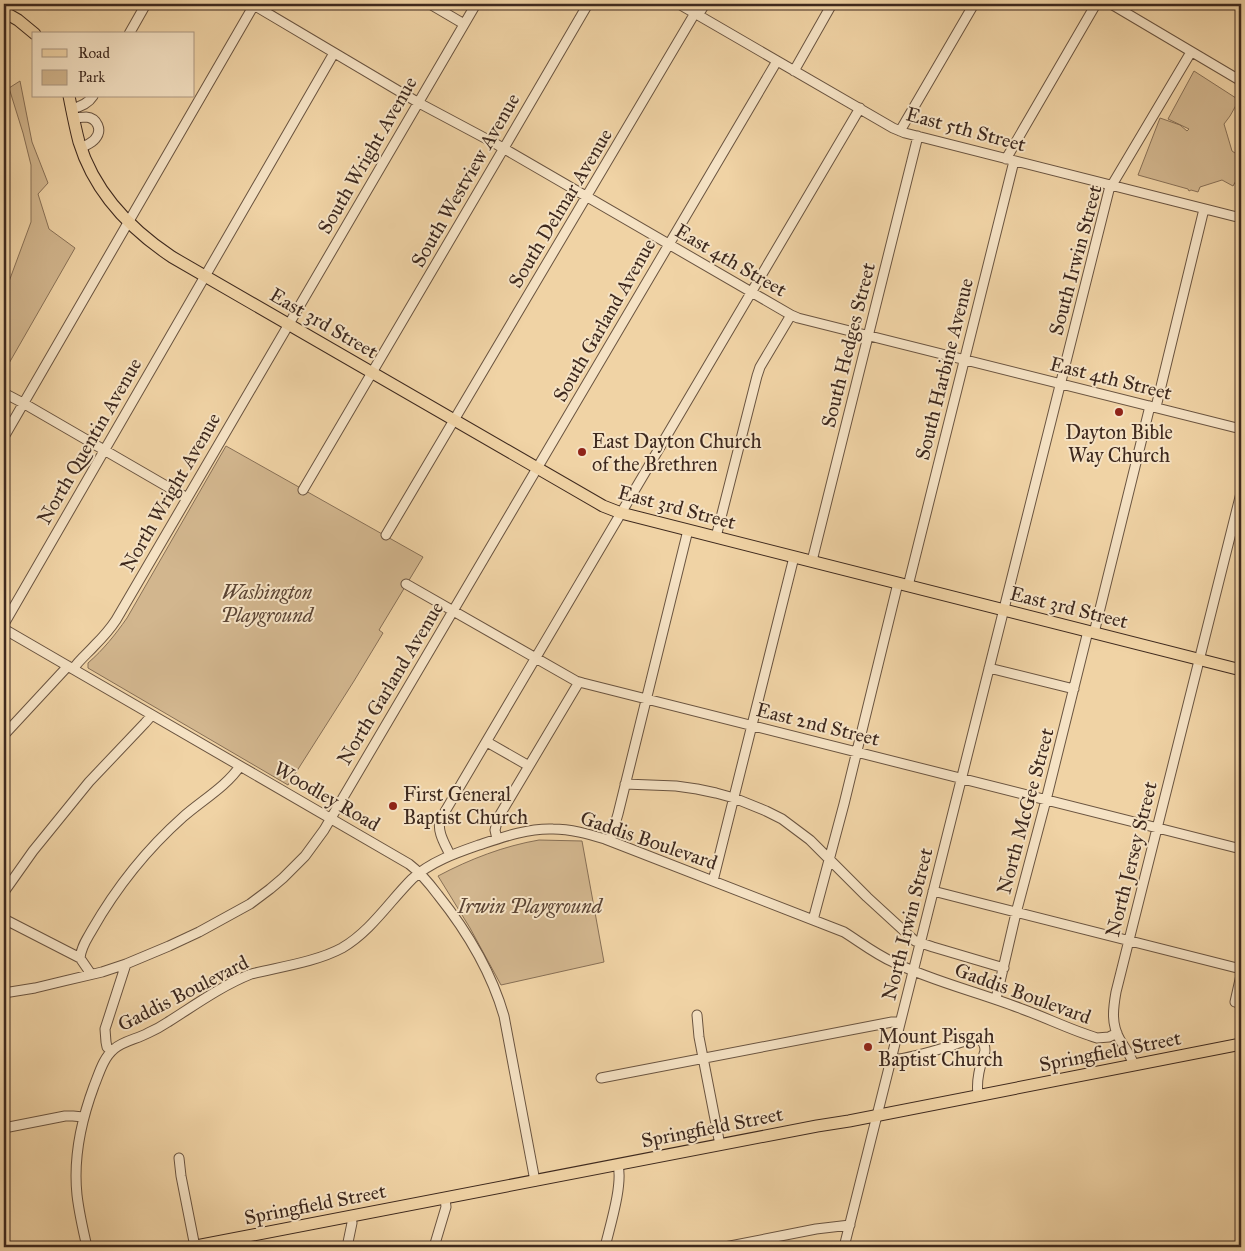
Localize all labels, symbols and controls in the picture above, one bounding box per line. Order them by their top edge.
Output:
legend [32,32,195,98]
text: Road [78,44,110,62]
text: Park [78,68,105,86]
street label: South Wright Avenue [312,72,423,239]
street label: South Westview Avenue [405,89,525,271]
street label: East 5th Street [904,101,1028,157]
street label: South Delmar Avenue [503,124,617,292]
street label: South Irwin Street [1043,182,1107,338]
street label: East 4th Street [671,218,791,302]
street label: South Garland Avenue [547,234,661,406]
street label: South Hedges Street [816,260,881,430]
street label: South Harbine Avenue [910,275,978,463]
street label: East 3rd Street [266,282,382,364]
street label: East 4th Street [1048,351,1174,405]
street label: North Quentin Avenue [32,353,146,529]
marker: Dayton Bible Way Church [1113,406,1125,418]
street label: North Wright Avenue [115,408,226,576]
place label: Dayton Bible Way Church [1065,420,1173,467]
place label: East Dayton Church of the Brethren [592,429,762,476]
marker: East Dayton Church of the Brethren [576,446,588,458]
street label: East 3rd Street [616,480,738,534]
park label: Washington Playground [221,580,315,627]
street label: East 3rd Street [1007,581,1131,633]
street label: North Garland Avenue [332,597,448,769]
street label: East 2nd Street [754,697,882,751]
street label: North McGee Street [991,725,1059,897]
street label: Woodley Road [270,756,384,836]
street label: North Jersey Street [1100,779,1163,939]
place label: First General Baptist Church [403,782,528,829]
marker: First General Baptist Church [387,800,399,812]
street label: Gaddis Boulevard [577,805,721,875]
street label: North Irwin Street [876,845,938,1003]
park label: Irwin Playground [457,894,604,918]
street label: Gaddis Boulevard [114,950,252,1036]
street label: Gaddis Boulevard [952,957,1094,1029]
place label: Mount Pisgah Baptist Church [878,1024,1003,1071]
street label: Springfield Street [1037,1025,1183,1077]
marker: Mount Pisgah Baptist Church [862,1041,874,1053]
street label: Springfield Street [639,1101,785,1153]
street label: Springfield Street [242,1178,388,1230]

